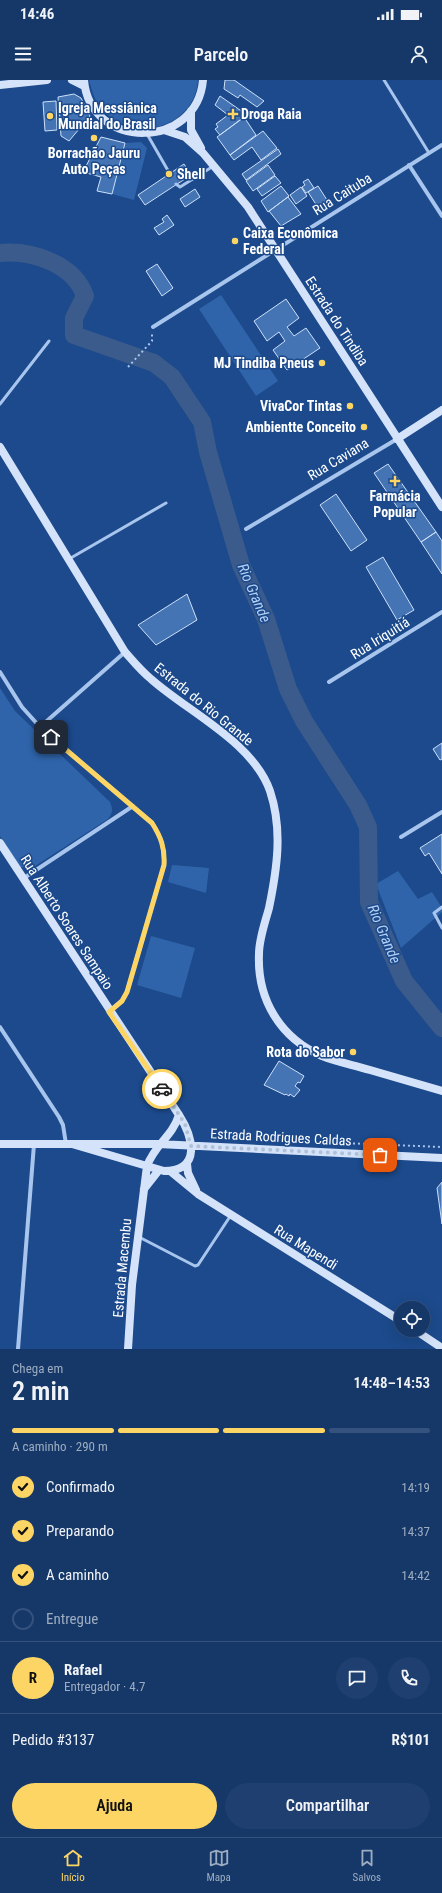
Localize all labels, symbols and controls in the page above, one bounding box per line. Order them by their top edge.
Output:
text: 14:46 [20,5,54,23]
icon: menu [12,43,34,65]
icon: person [408,43,430,65]
text: Parcelo [194,44,248,65]
place label: Igreja Messiânica Mundial do Brasil [58,100,157,132]
place label: Droga Raia [241,106,302,122]
marker: Droga Raia [228,109,238,119]
marker: Igreja Messiânica Mundial do Brasil [45,111,55,121]
marker: Borrachão Jauru Auto Peças [89,133,99,143]
place label: Borrachão Jauru Auto Peças [48,145,140,177]
place label: Shell [177,166,205,182]
marker: Shell [164,169,174,179]
street label: Rua Caituba [310,170,374,218]
place label: Caixa Econômica Federal [243,225,339,257]
marker: Caixa Econômica Federal [230,236,240,246]
street label: Estrada do Tindiba [302,273,372,369]
place label: MJ Tindiba Pneus [214,355,314,371]
marker: MJ Tindiba Pneus [317,358,327,368]
place label: VivaCor Tintas [260,398,342,414]
marker: VivaCor Tintas [345,401,355,411]
place label: Ambientte Conceito [245,419,356,435]
marker: Ambientte Conceito [359,422,369,432]
street label: Rua Caviana [305,435,371,483]
marker: Farmácia Popular [390,476,400,486]
place label: Farmácia Popular [369,488,421,520]
water label: Rio Grande [233,561,275,625]
street label: Rua Iriquitiá [348,614,412,662]
street label: Estrada do Rio Grande [151,659,257,749]
pin [34,720,68,754]
icon: home [40,726,62,748]
street label: Rua Alberto Soares Sampaio [17,852,117,992]
water label: Rio Grande [363,902,405,966]
place label: Rota do Sabor [266,1044,345,1060]
marker: Rota do Sabor [348,1047,358,1057]
courier [142,1069,182,1109]
icon: car [151,1078,173,1100]
street label: Estrada Rodrigues Caldas [210,1125,352,1149]
pin [363,1138,397,1172]
icon: bag [369,1144,391,1166]
street label: Estrada Macembu [110,1218,134,1318]
street label: Rua Mapendi [271,1221,341,1273]
map controls [394,1301,430,1337]
button: locate [394,1301,430,1337]
text: Chega em [12,1361,63,1376]
text: 14:48–14:53 [353,1374,430,1392]
text: 2 min [12,1376,70,1406]
text: A caminho · 290 m [12,1439,108,1454]
icon: check [12,1476,34,1498]
text: Confirmado [46,1478,115,1496]
text: 14:19 [401,1480,430,1495]
icon: check [12,1520,34,1542]
text: Preparando [46,1522,114,1540]
text: 14:37 [401,1524,430,1539]
icon: check [12,1564,34,1586]
text: A caminho [46,1566,109,1584]
text: 14:42 [401,1568,430,1583]
text: Entregue [46,1610,98,1628]
button: chat [336,1657,378,1699]
button: phone [388,1657,430,1699]
text: Rafael [64,1661,102,1679]
text: R [29,1669,37,1687]
text: Entregador · 4.7 [64,1679,146,1694]
text: Pedido #3137 [12,1731,94,1749]
text: R$101 [391,1731,430,1749]
button: Ajuda [12,1783,217,1829]
button: Compartilhar [225,1783,430,1829]
tab: Início [61,1847,85,1884]
tab: Mapa [206,1847,231,1884]
tab: Salvos [352,1847,381,1884]

